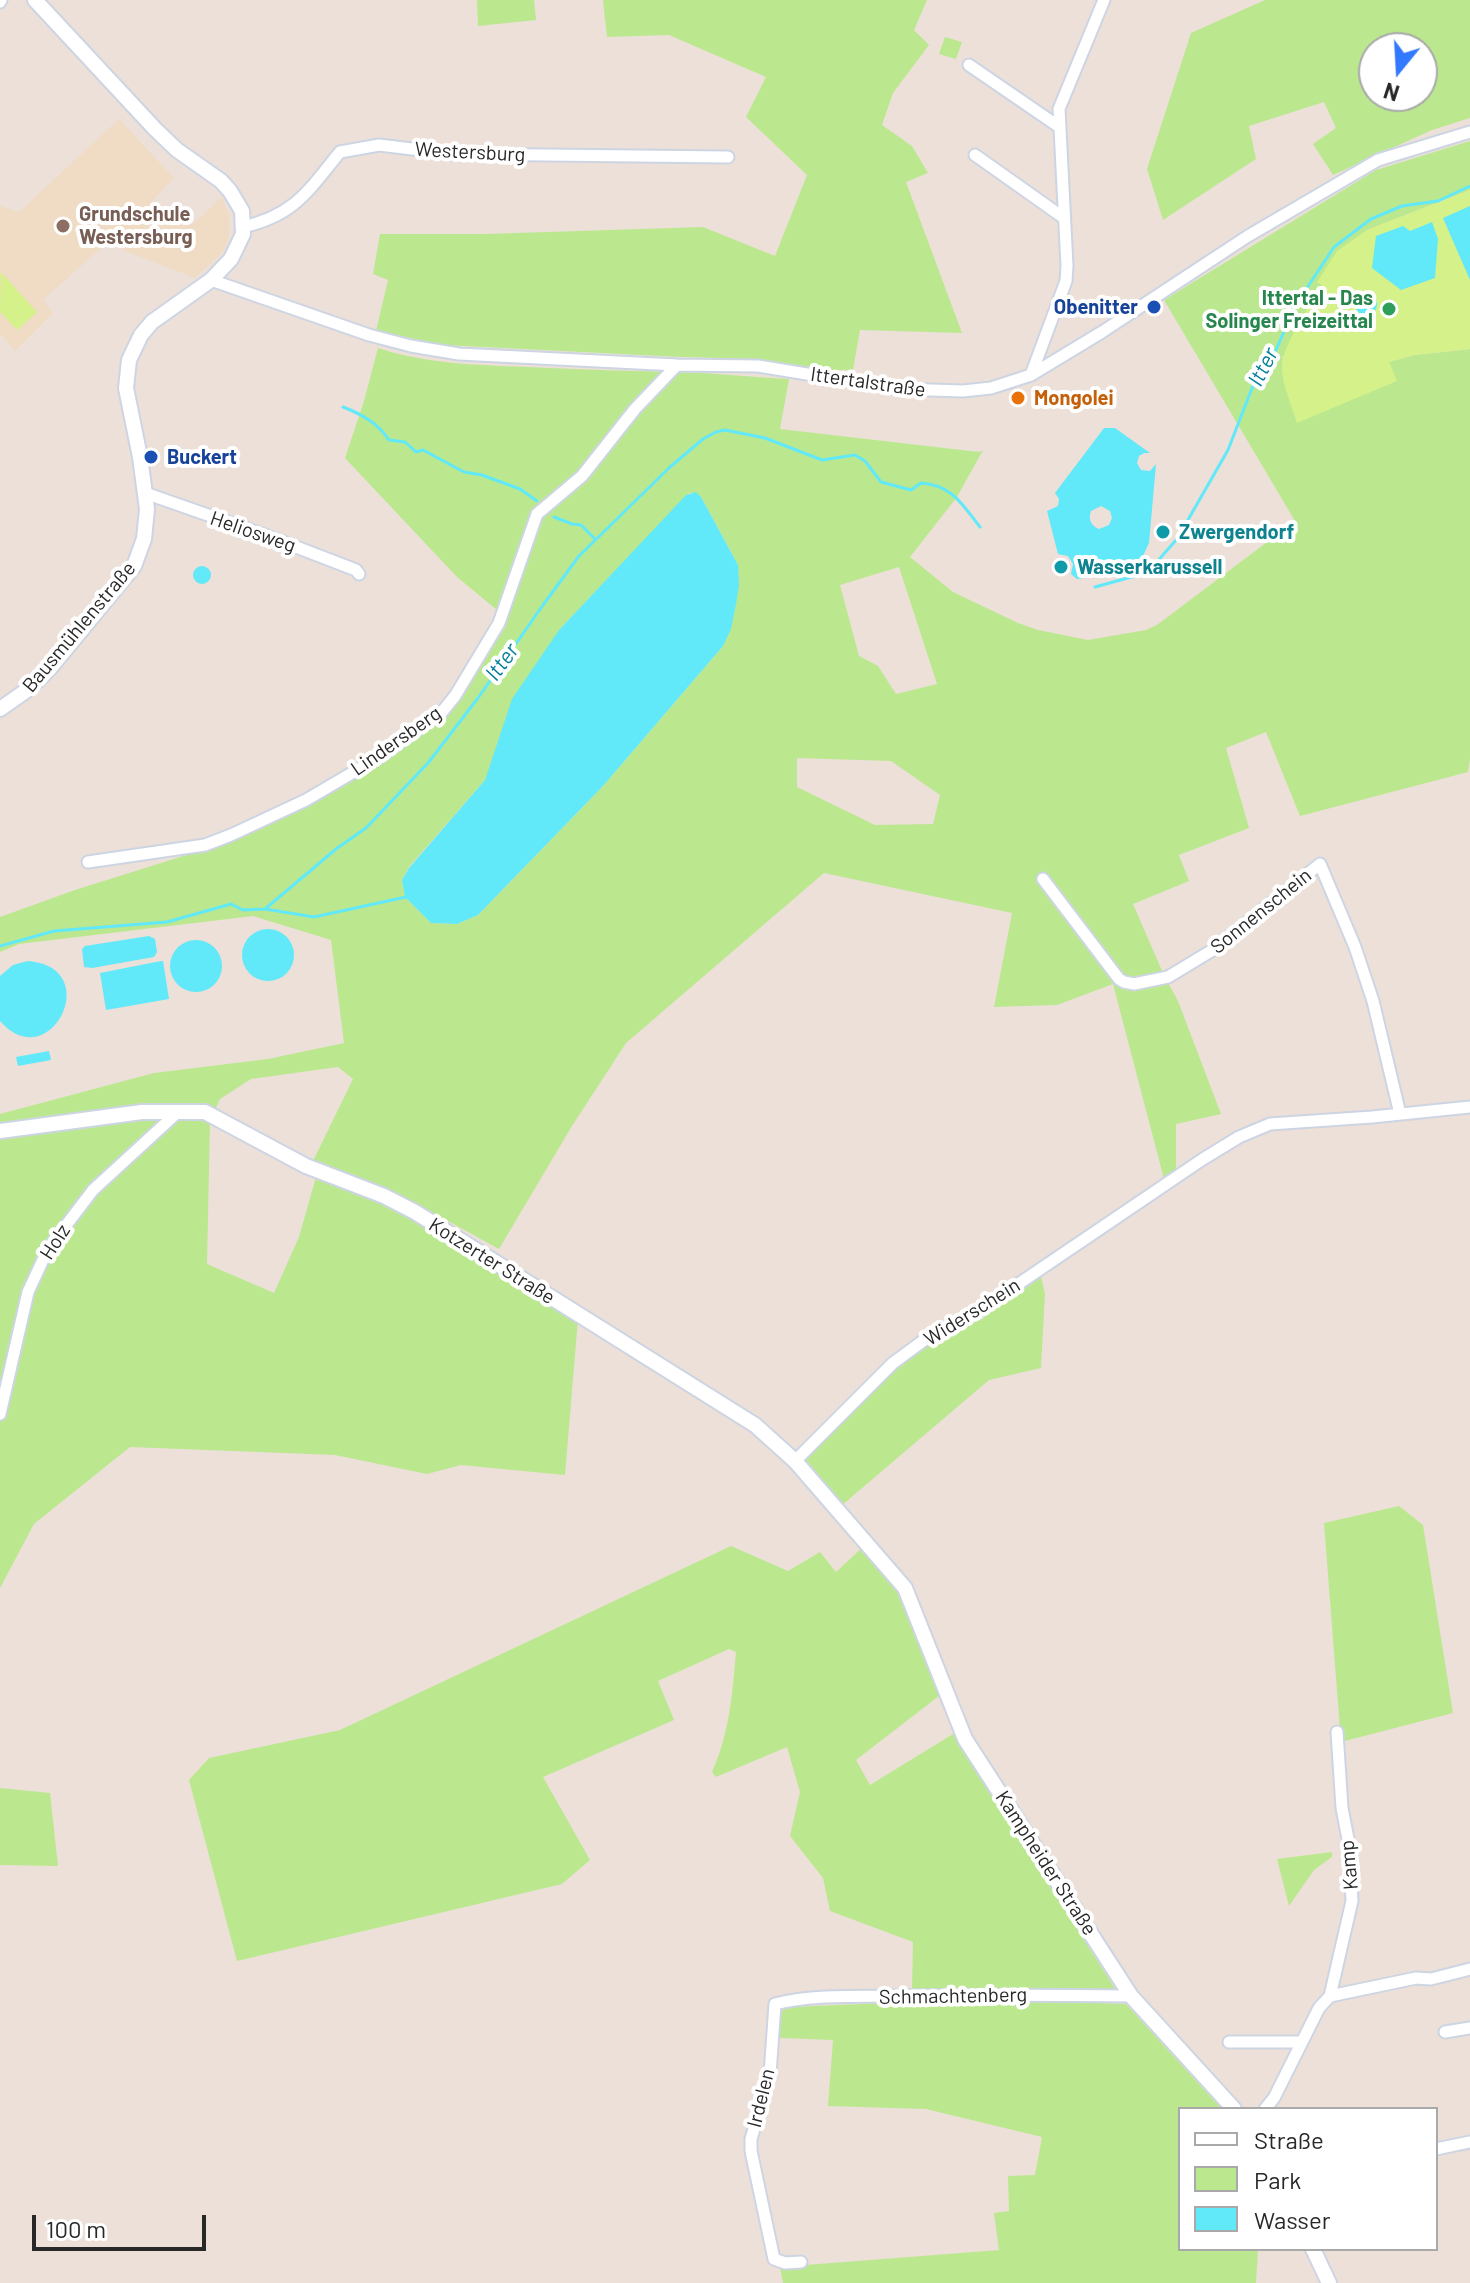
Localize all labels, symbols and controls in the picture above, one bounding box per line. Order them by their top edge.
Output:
north arrow [1358,32,1438,112]
text: N [1380,78,1402,108]
street label: Westersburg [414,137,526,167]
place label: Grundschule Westersburg [79,202,193,249]
marker: Grundschule Westersburg [54,217,72,235]
place label: Ittertal - Das Solinger Freizeittal [1205,286,1373,333]
place label: Obenitter [1054,295,1138,319]
marker: Obenitter [1145,298,1163,316]
marker: Ittertal - Das Solinger Freizeittal [1380,300,1398,318]
water label: Itter [1242,343,1284,391]
street label: Ittertalstraße [809,362,927,402]
place label: Mongolei [1034,386,1114,410]
marker: Mongolei [1009,389,1027,407]
place label: Buckert [167,445,237,469]
marker: Buckert [142,448,160,466]
street label: Heliosweg [207,506,299,558]
place label: Zwergendorf [1179,520,1294,544]
marker: Zwergendorf [1154,523,1172,541]
place label: Wasserkarussell [1077,555,1222,579]
street label: Bausmühlenstraße [17,557,141,697]
marker: Wasserkarussell [1052,558,1070,576]
water label: Itter [480,638,524,686]
street label: Lindersberg [346,701,446,781]
street label: Sonnenschein [1206,863,1316,959]
street label: Kotzerter Straße [424,1213,560,1309]
street label: Holz [35,1220,75,1264]
street label: Widerschein [920,1273,1024,1351]
street label: Kampheider Straße [990,1786,1102,1940]
street label: Kamp [1335,1839,1363,1891]
street label: Schmachtenberg [879,1983,1027,2009]
street label: Irdelen [742,2066,780,2130]
legend [1178,2107,1438,2251]
text: Straße [1254,2125,1324,2154]
text: Park [1254,2165,1301,2194]
scale bar [36,2199,210,2249]
text: Wasser [1254,2205,1330,2234]
text: 100 m [46,2214,106,2243]

